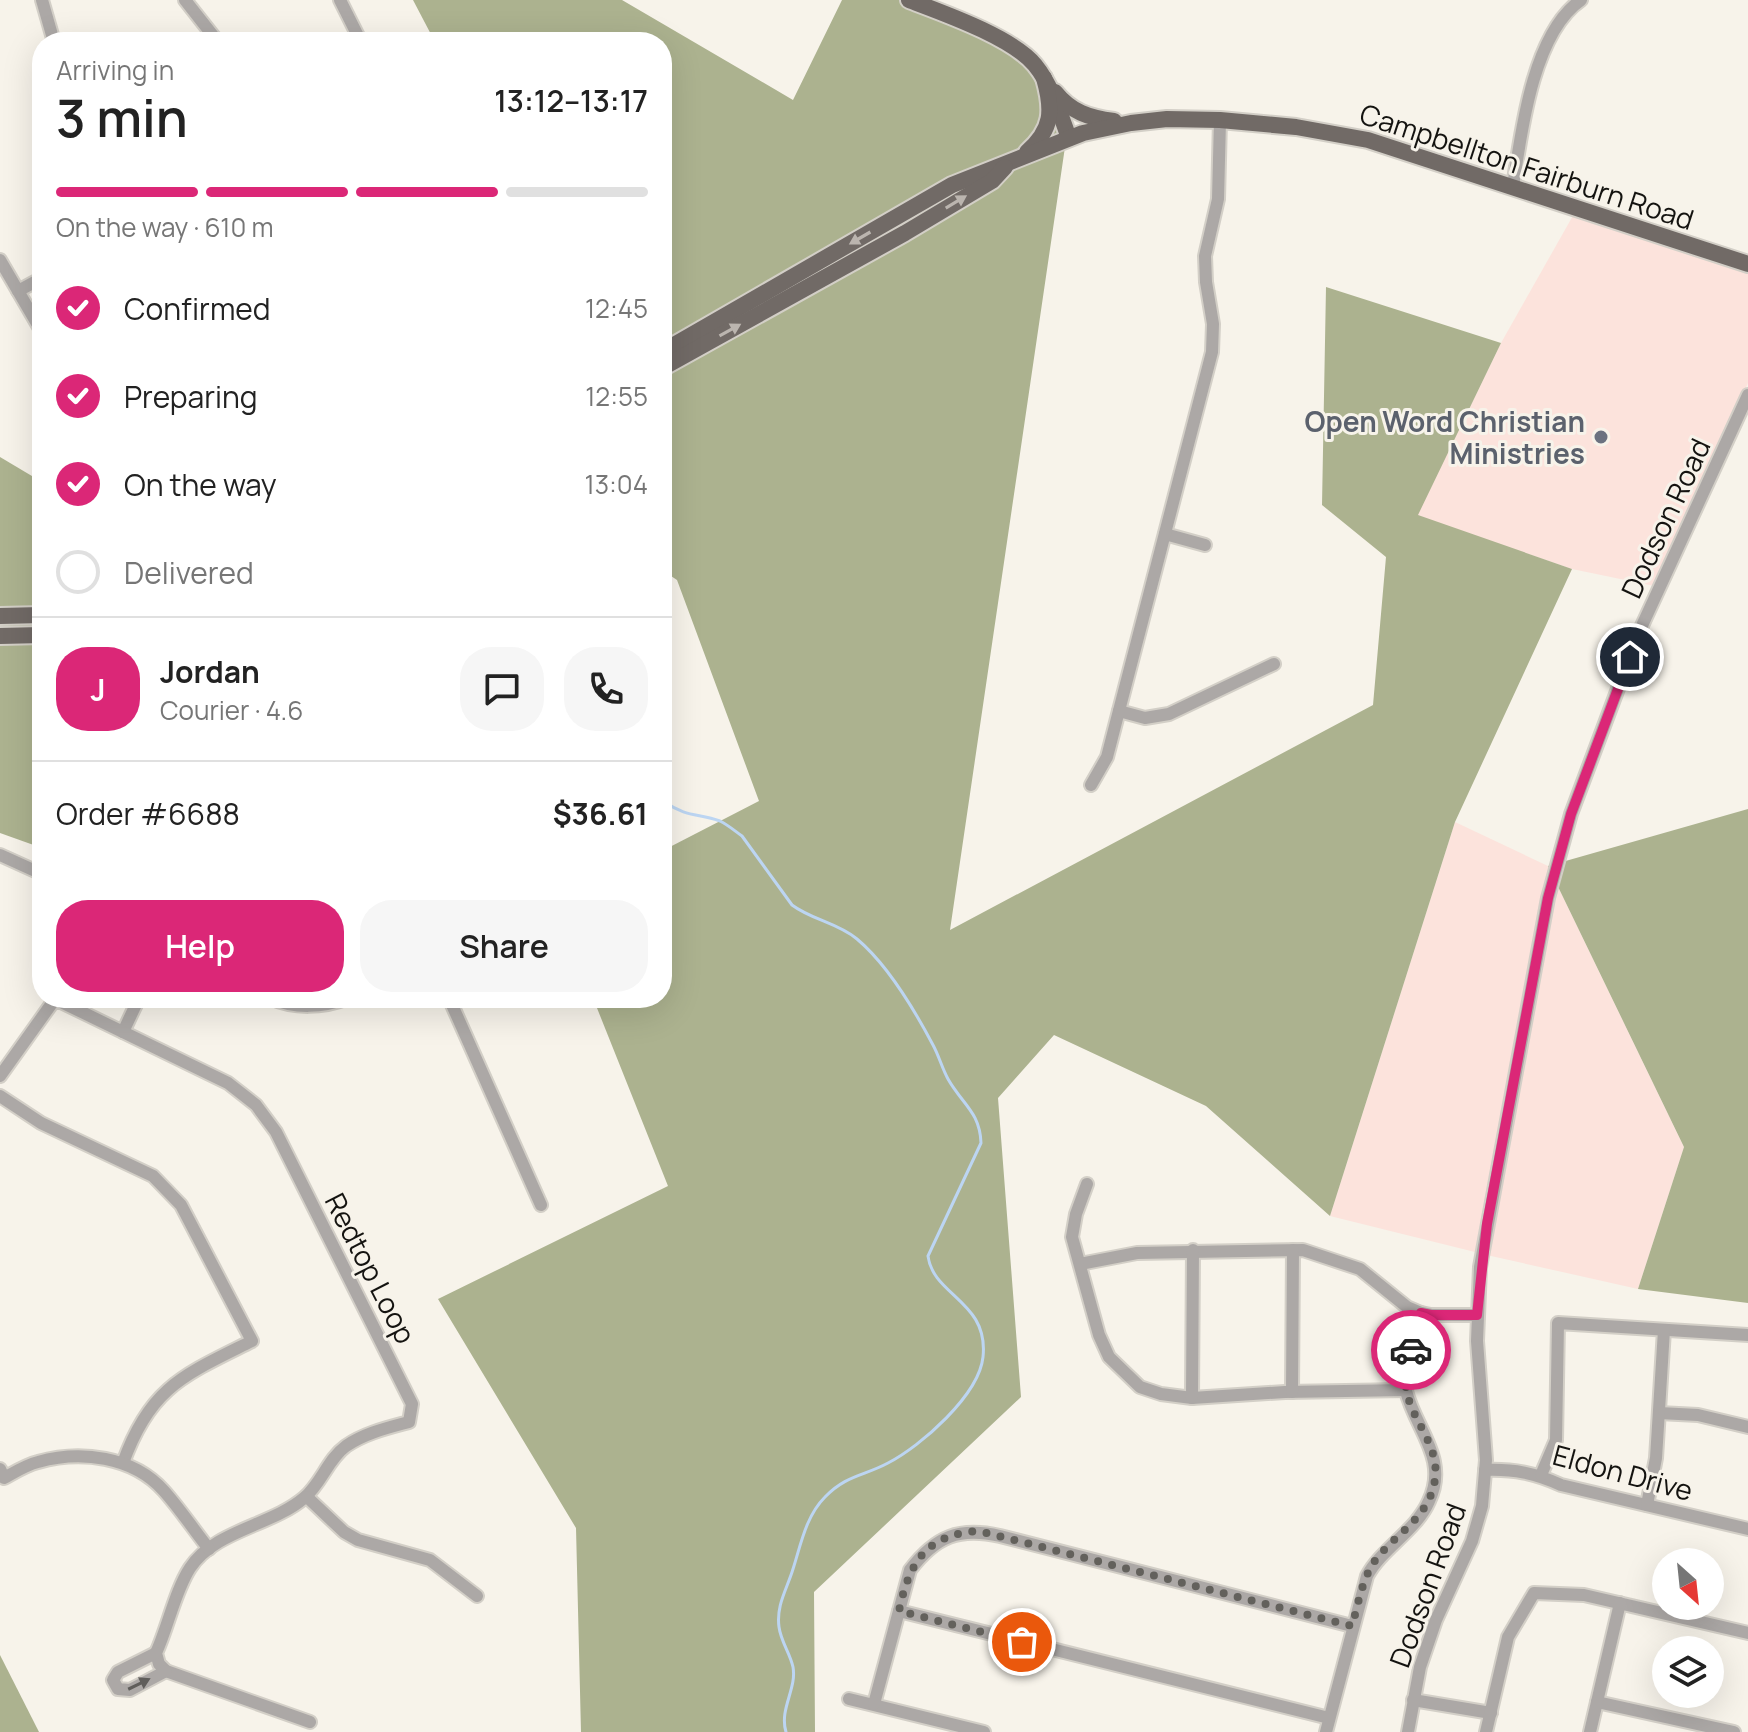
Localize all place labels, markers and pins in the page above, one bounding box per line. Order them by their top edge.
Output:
place label: Open Word Christian Ministries [1305,402,1585,472]
marker: Open Word Christian Ministries [1592,428,1610,446]
pin [1596,623,1664,691]
pin [988,1608,1056,1676]

